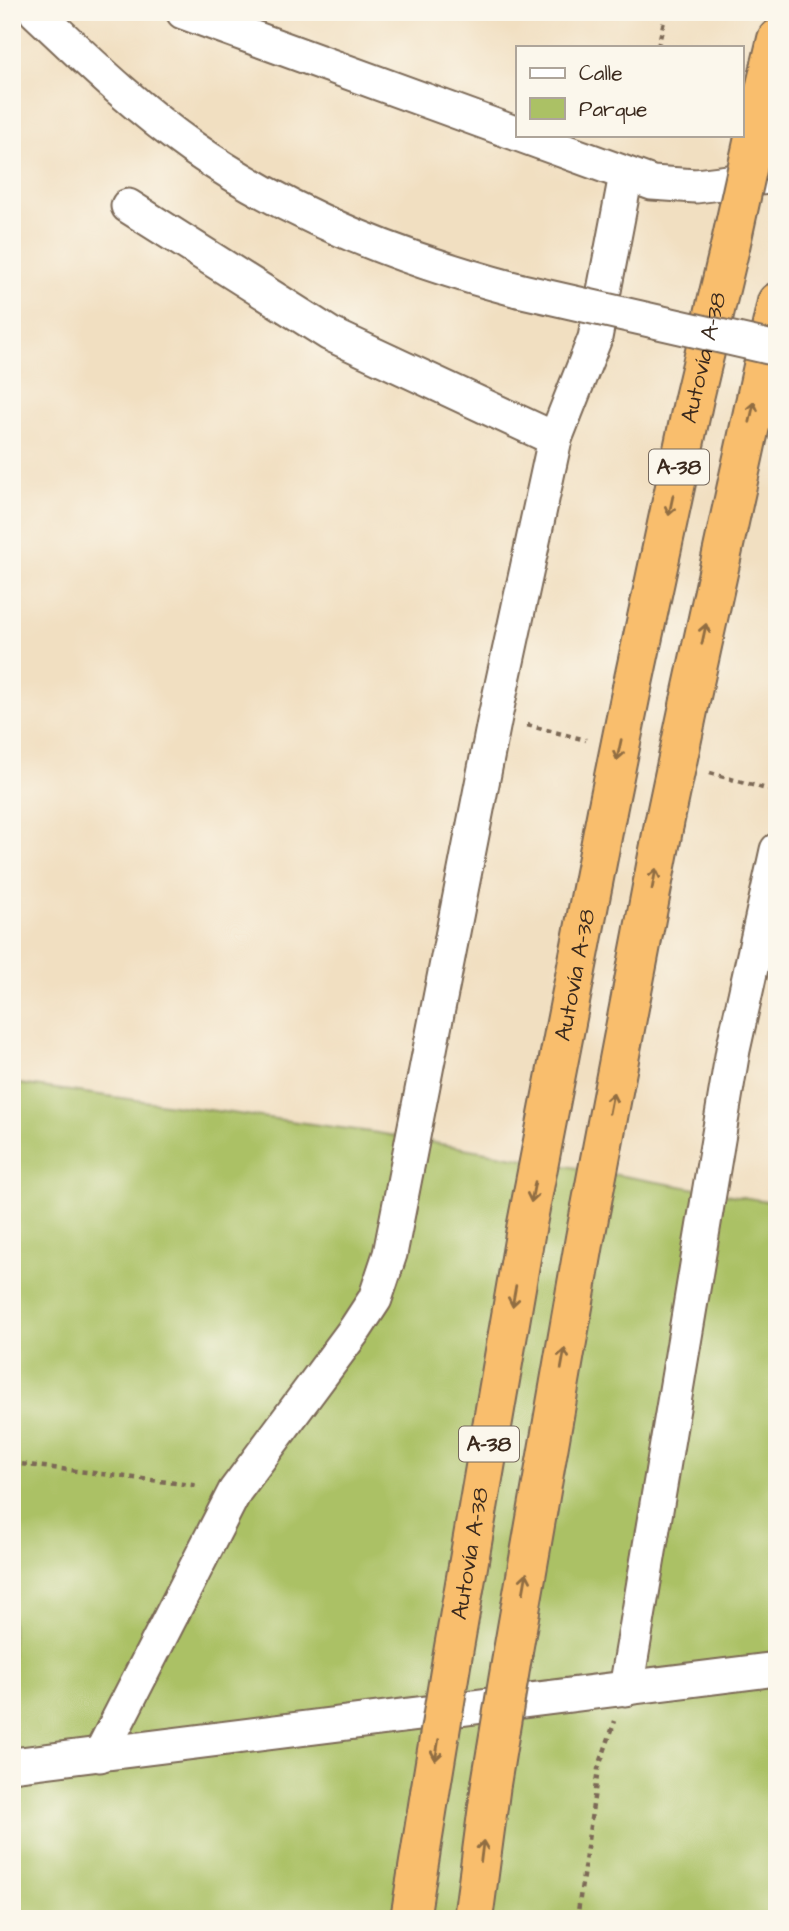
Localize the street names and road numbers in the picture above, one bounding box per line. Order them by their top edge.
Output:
street label: Autovía A-38 [673,289,735,426]
road number: A-38 [649,449,709,484]
street label: Autovía A-38 [547,906,604,1044]
road number: A-38 [459,1426,519,1462]
street label: Autovía A-38 [443,1485,497,1622]

